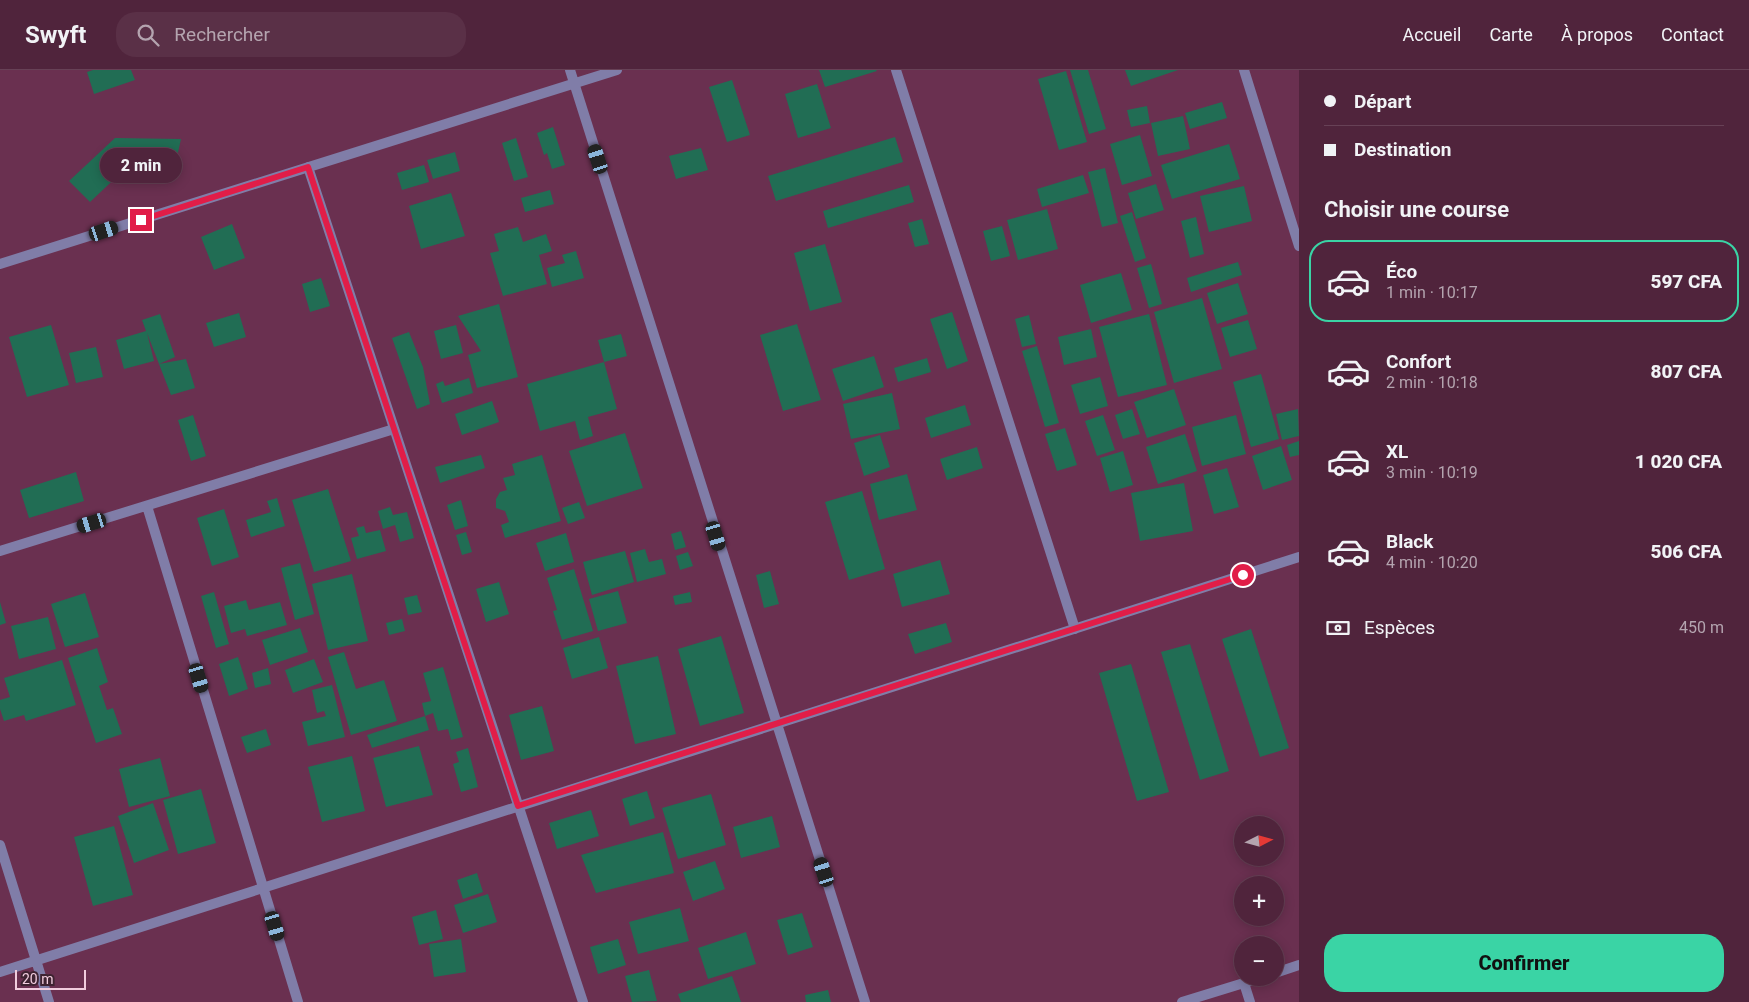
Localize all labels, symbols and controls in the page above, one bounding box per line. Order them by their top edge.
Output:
search box [116,12,466,57]
text: Swyft [25,21,86,49]
icon: search [134,21,162,49]
text: Rechercher [174,23,270,46]
text: Accueil [1403,24,1461,45]
text: Carte [1489,24,1533,45]
text: À propos [1561,24,1633,45]
text: Contact [1661,24,1724,45]
text: Départ [1354,90,1411,113]
text: Destination [1354,138,1451,161]
car [586,142,609,176]
callout: 2 min [100,148,182,182]
text: 2 min [121,156,161,175]
text: Choisir une course [1324,197,1509,222]
route end [130,209,152,231]
car [87,219,120,243]
icon: car [1326,259,1371,304]
text: Éco [1386,260,1417,283]
text: 597 CFA [1650,270,1722,293]
text: 1 min · 10:17 [1386,283,1478,302]
icon: car [1326,349,1371,394]
text: Confort [1386,350,1451,373]
text: 807 CFA [1650,360,1722,383]
text: 2 min · 10:18 [1386,373,1478,392]
icon: car [1326,439,1371,484]
text: XL [1386,440,1408,463]
text: 1 020 CFA [1635,450,1722,473]
text: 3 min · 10:19 [1386,463,1478,482]
car [75,511,108,535]
car [704,519,727,553]
icon: car [1326,529,1371,574]
text: Black [1386,530,1433,553]
text: 506 CFA [1650,540,1722,563]
text: 4 min · 10:20 [1386,553,1478,572]
route start [1232,564,1254,586]
icon: cash [1324,614,1352,642]
text: Espèces [1364,616,1435,639]
text: 450 m [1679,618,1724,637]
car [187,661,210,695]
north arrow [1234,816,1284,866]
map controls [1234,816,1284,986]
car [812,855,835,889]
button: + [1234,876,1284,926]
car [263,909,286,943]
button: Confirmer [1324,934,1724,992]
button: − [1234,936,1284,986]
scale bar [15,967,86,990]
text: 20 m [22,971,54,987]

